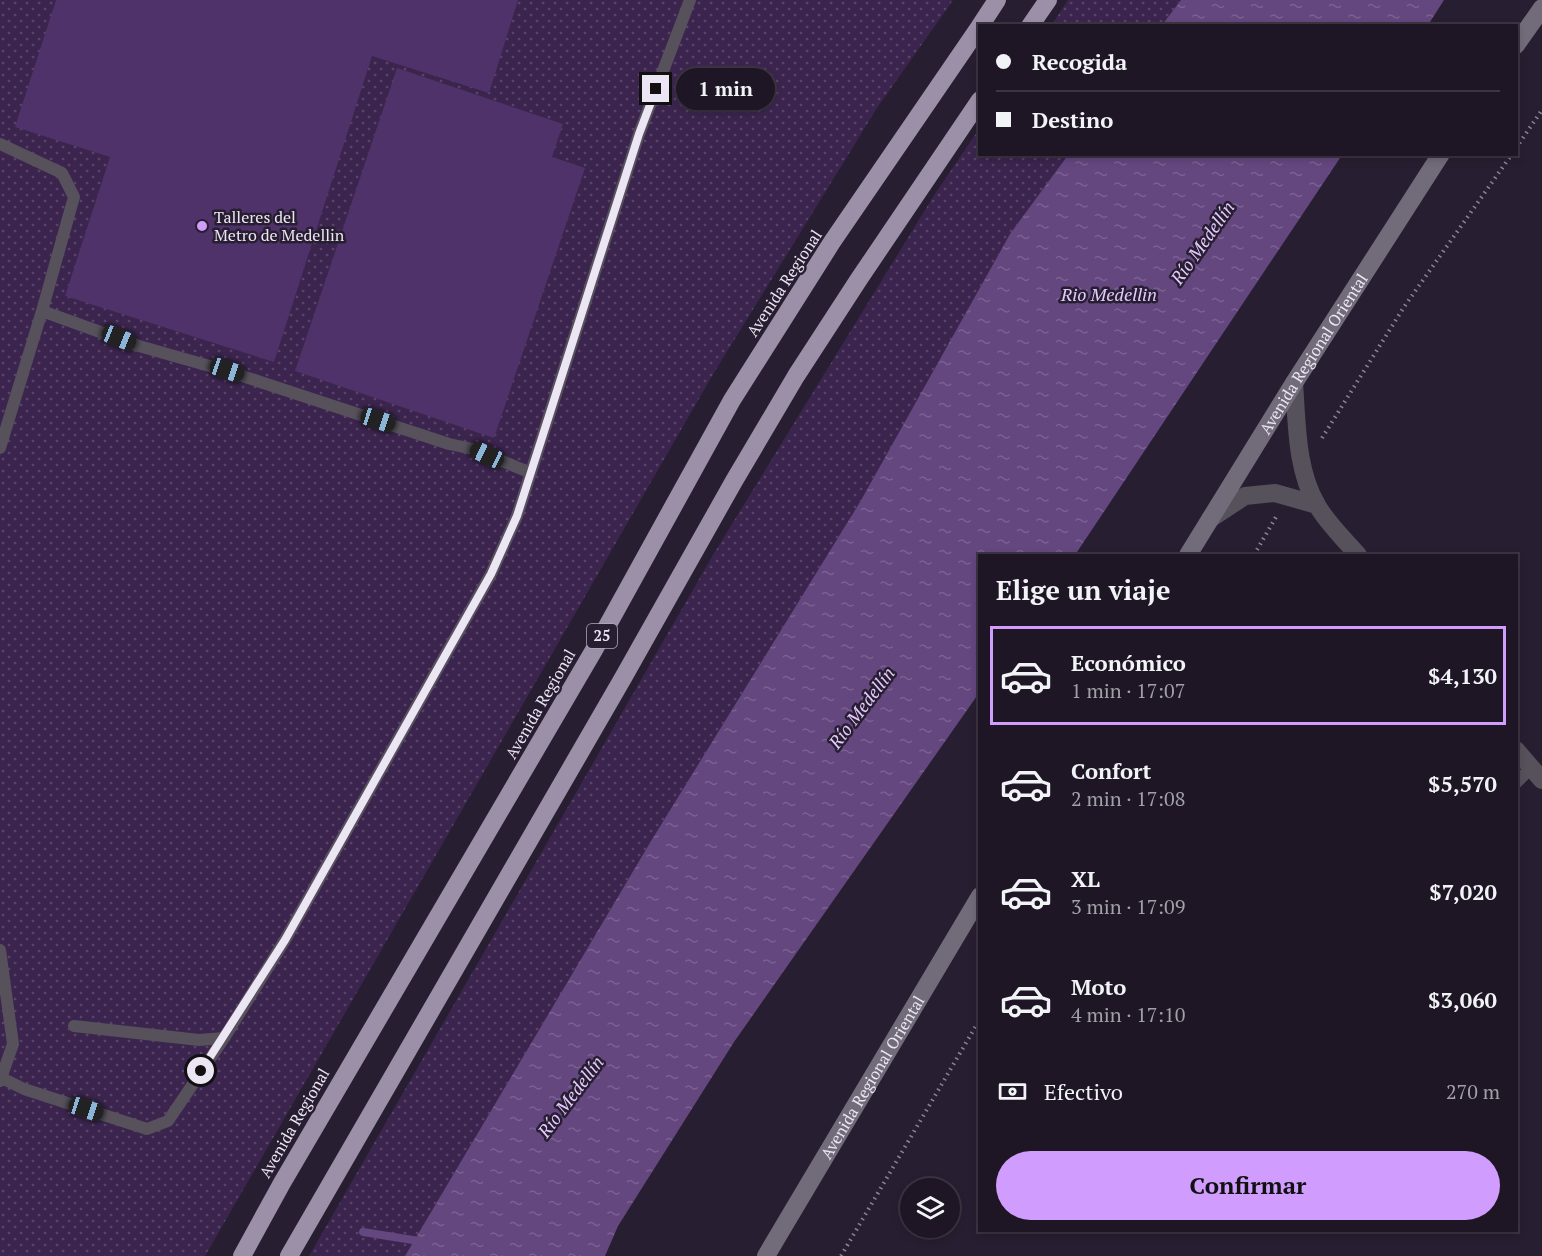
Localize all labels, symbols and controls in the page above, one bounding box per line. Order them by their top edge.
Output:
text: Recogida [1032,47,1127,76]
callout: 1 min [677,68,776,110]
route end [642,75,669,102]
text: 1 min [698,75,753,102]
text: Destino [1032,105,1113,134]
water label: Río Medellín [1164,196,1240,289]
place label: Talleres del Metro de Medellin [214,206,345,246]
marker: Talleres del Metro de Medellin [195,219,209,233]
street label: Avenida Regional [741,225,827,341]
street label: Avenida Regional Oriental [1254,269,1373,438]
water label: Rio Medellin [1060,282,1157,306]
car [99,323,139,353]
car [207,356,247,384]
car [358,406,398,434]
car [467,439,507,471]
text: Elige un viaje [996,572,1170,608]
road number: 25 [587,624,617,648]
street label: Avenida Regional [500,645,580,763]
text: Económico [1071,648,1186,677]
icon: car [999,649,1053,703]
text: $4,130 [1428,661,1497,690]
water label: Río Medellín [822,662,900,754]
text: 1 min · 17:07 [1071,677,1185,704]
text: Confort [1071,756,1151,785]
icon: car [999,757,1053,811]
text: $5,570 [1428,769,1497,798]
text: 2 min · 17:08 [1071,785,1185,812]
text: XL [1071,864,1100,893]
icon: car [999,865,1053,919]
text: $7,020 [1429,877,1497,906]
text: 3 min · 17:09 [1071,893,1185,920]
text: Moto [1071,972,1126,1001]
icon: car [999,973,1053,1027]
text: $3,060 [1428,985,1497,1014]
street label: Avenida Regional Oriental [815,991,929,1163]
text: 4 min · 17:10 [1071,1001,1185,1028]
water label: Río Medellín [531,1051,609,1143]
route start [187,1057,214,1084]
street label: Avenida Regional [254,1064,334,1182]
icon: cash [996,1075,1029,1108]
text: Efectivo [1044,1077,1123,1106]
text: 270 m [1446,1078,1500,1105]
car [66,1095,106,1123]
button: Confirmar [996,1151,1500,1220]
map controls [900,1178,960,1238]
button: layers [900,1178,960,1238]

